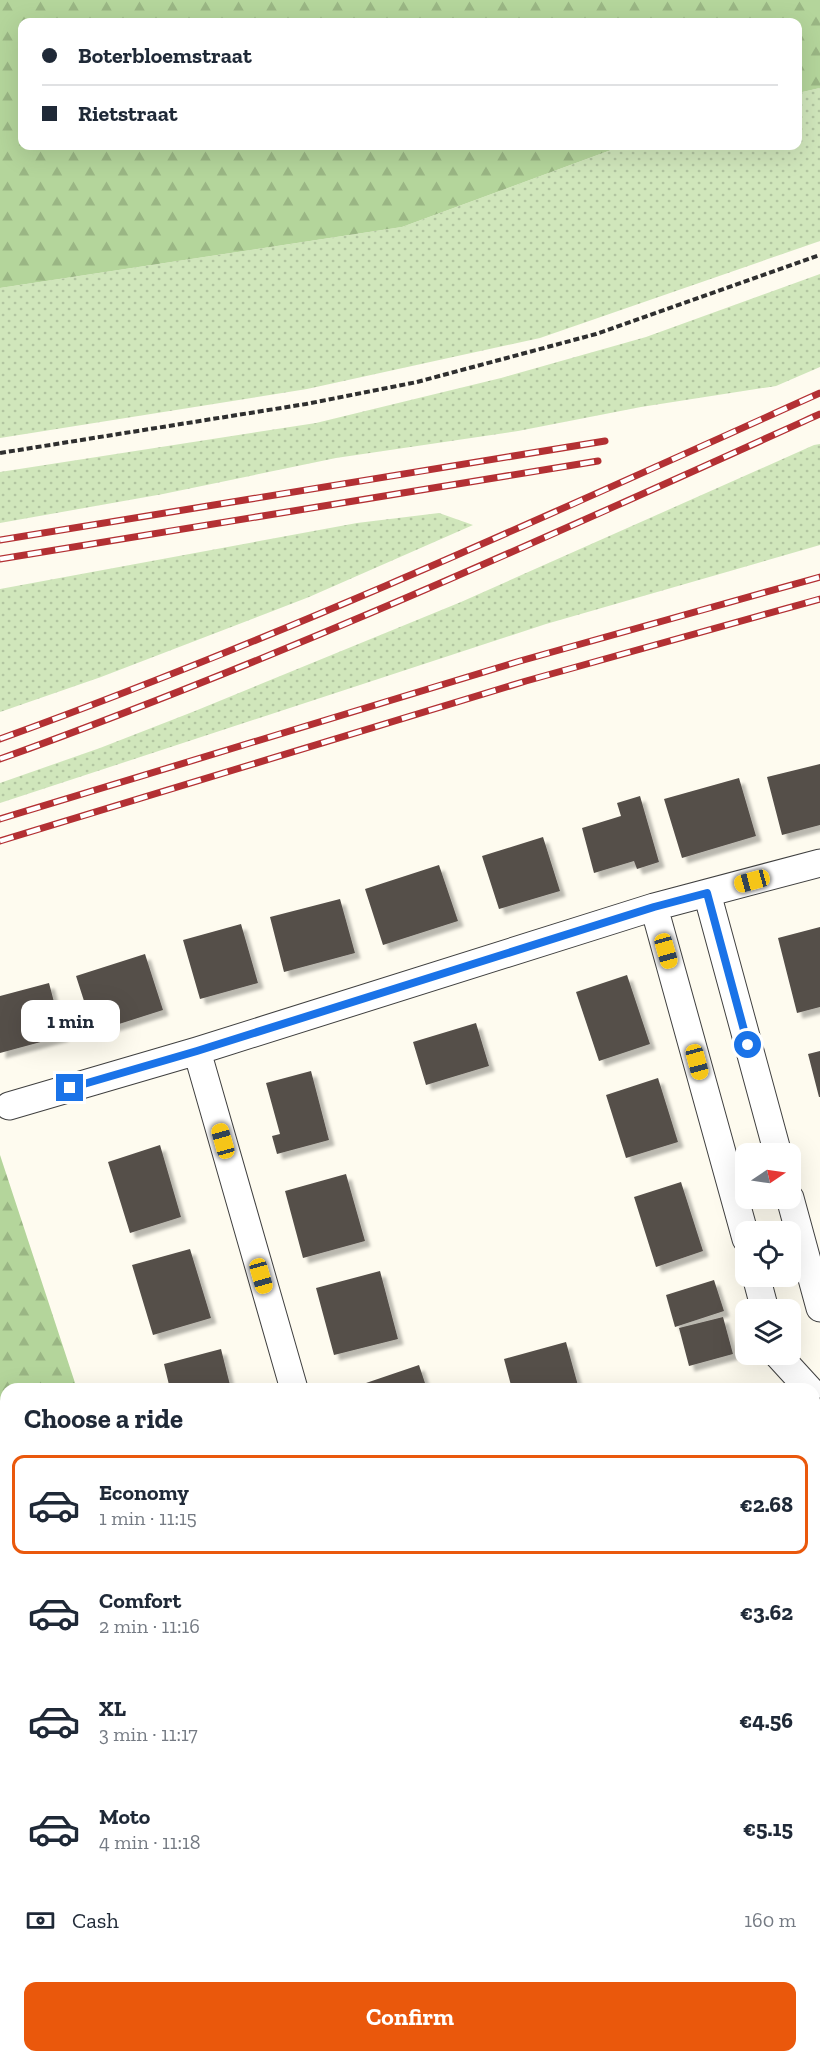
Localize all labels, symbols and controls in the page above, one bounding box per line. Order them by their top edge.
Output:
text: Boterbloemstraat [78,42,252,69]
text: Rietstraat [78,100,178,127]
car [732,868,772,894]
car [652,931,680,971]
callout: 1 min [20,1001,119,1043]
text: 1 min [47,1009,94,1033]
route start [734,1031,761,1058]
car [684,1042,710,1082]
route end [56,1074,83,1101]
car [209,1121,237,1161]
north arrow [735,1143,801,1209]
map controls [735,1143,801,1365]
button: locate [735,1221,801,1287]
car [247,1256,275,1296]
button: layers [735,1299,801,1365]
text: Choose a ride [24,1403,183,1435]
icon: car [27,1478,81,1532]
text: Economy [99,1479,189,1506]
text: €2.68 [740,1491,793,1518]
text: 1 min · 11:15 [99,1506,197,1530]
icon: car [27,1586,81,1640]
text: Comfort [99,1587,181,1614]
text: €3.62 [740,1599,793,1626]
text: 2 min · 11:16 [99,1614,200,1638]
icon: car [27,1694,81,1748]
text: XL [99,1695,126,1722]
text: €4.56 [739,1707,793,1734]
text: 3 min · 11:17 [99,1722,198,1746]
icon: car [27,1802,81,1856]
text: Moto [99,1803,150,1830]
text: €5.15 [743,1815,793,1842]
text: 4 min · 11:18 [99,1830,200,1854]
icon: cash [24,1904,57,1937]
text: Cash [72,1907,119,1934]
text: 160 m [744,1908,796,1932]
button: Confirm [24,1982,796,2051]

